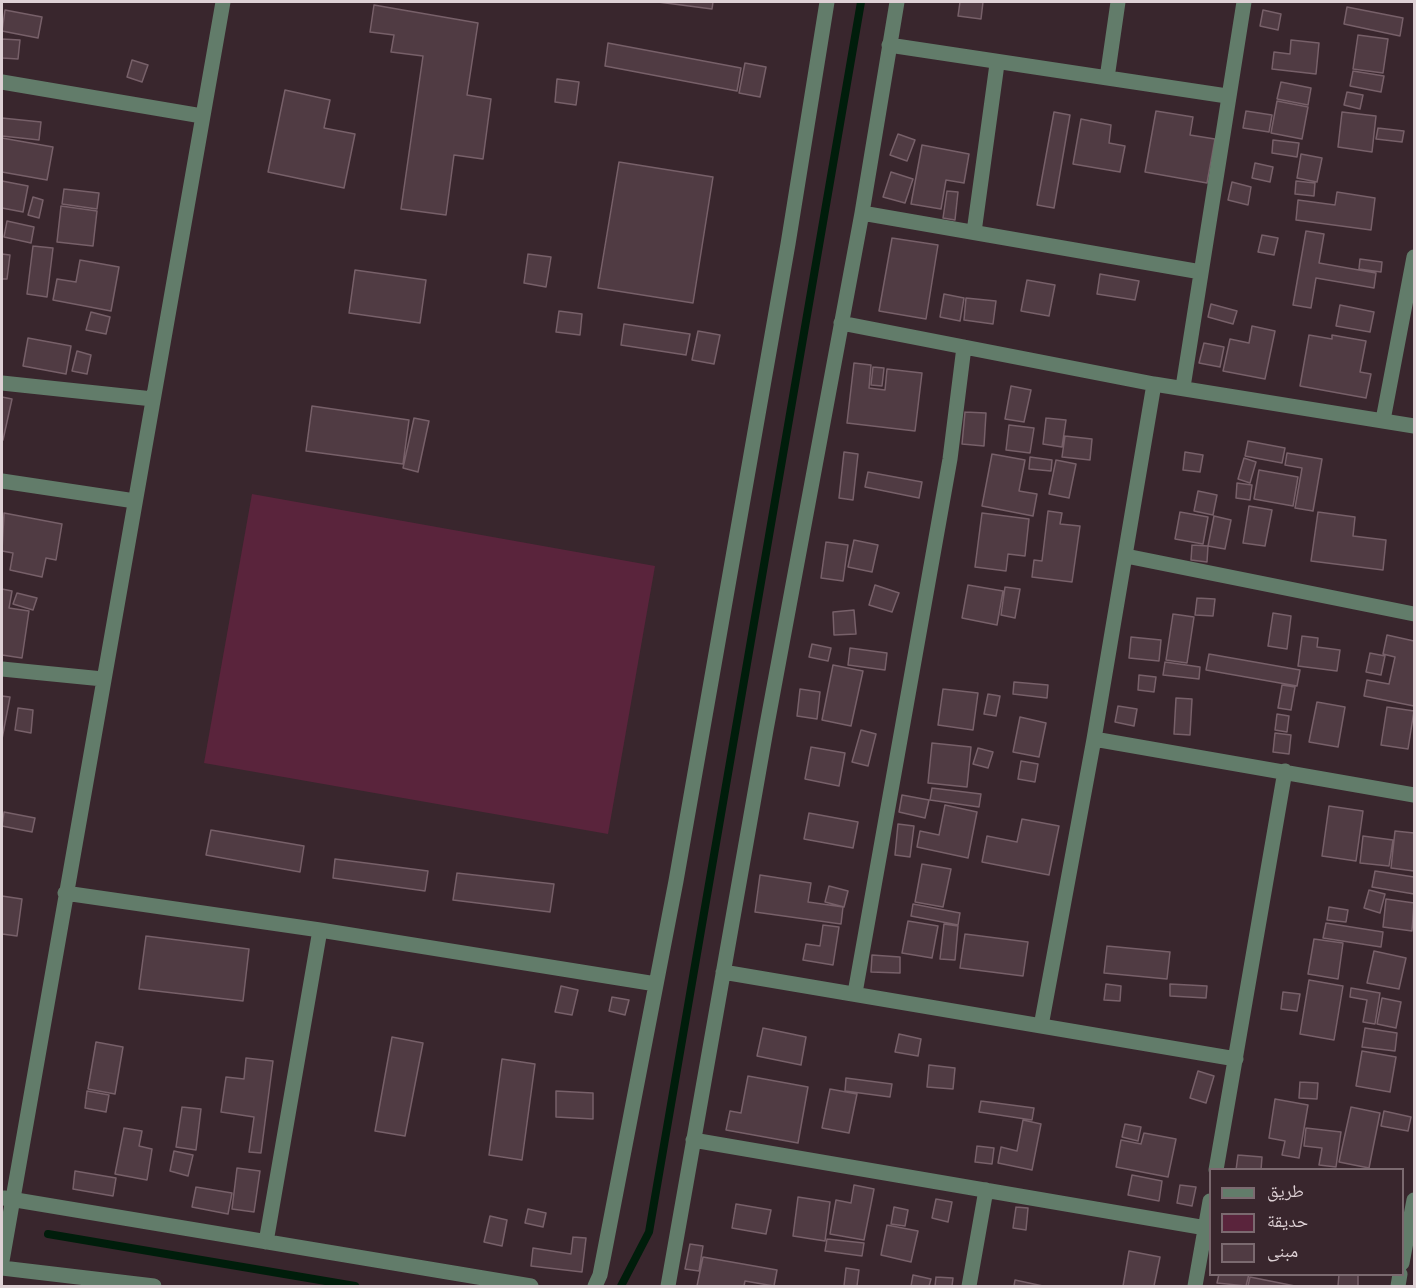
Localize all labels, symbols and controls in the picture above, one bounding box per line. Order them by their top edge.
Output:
legend [1209,1168,1404,1276]
text: طريق [1267,1179,1304,1202]
text: حديقة [1267,1209,1308,1232]
text: مبنى [1267,1239,1298,1262]

